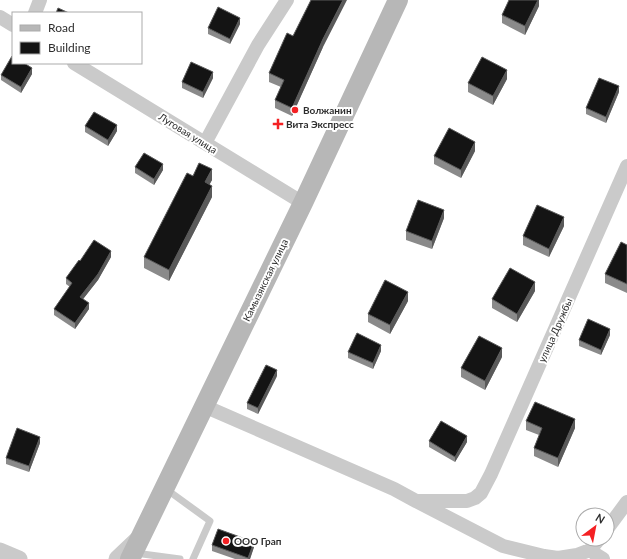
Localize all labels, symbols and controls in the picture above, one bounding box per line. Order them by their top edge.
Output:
legend [12,12,142,64]
text: Road [48,20,75,35]
text: Building [48,40,91,55]
place label: Волжанин [303,104,352,116]
marker: Волжанин [290,105,300,115]
street label: Луговая улица [156,110,219,156]
place label: Вита Экспресс [286,118,354,130]
marker: Вита Экспресс [273,119,283,129]
street label: Камызякская улица [240,237,290,323]
street label: улица Дружбы [535,296,575,364]
north arrow [575,507,615,547]
text: N [594,510,608,526]
place label: ООО Грап [234,535,282,547]
marker: ООО Грап [221,536,231,546]

